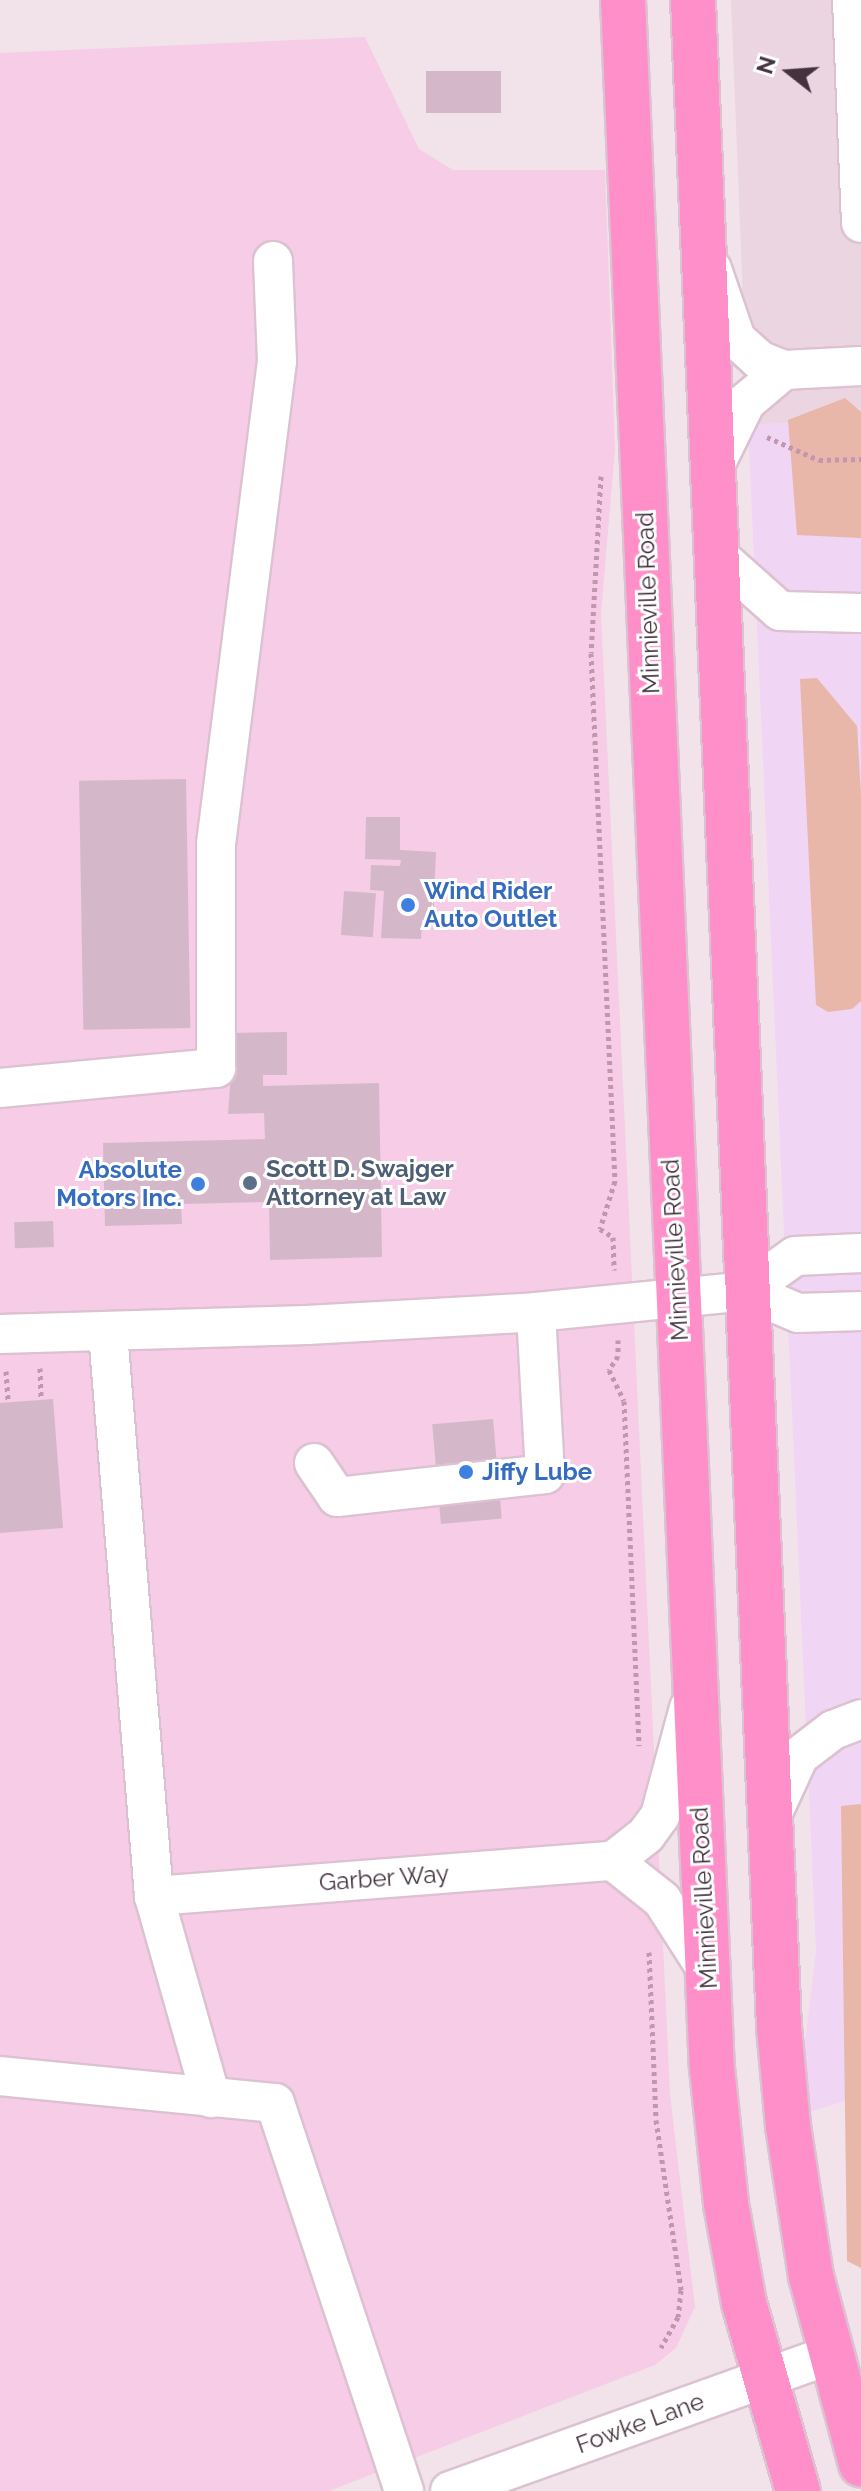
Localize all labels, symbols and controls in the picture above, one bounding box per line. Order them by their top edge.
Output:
north arrow [749,32,829,112]
text: N [751,53,781,77]
street label: Minnieville Road [630,512,666,694]
place label: Wind Rider Auto Outlet [424,877,557,933]
marker: Wind Rider Auto Outlet [399,896,417,914]
place label: Scott D. Swajger Attorney at Law [266,1155,454,1211]
place label: Absolute Motors Inc. [56,1156,182,1212]
street label: Minnieville Road [656,1158,694,1342]
marker: Scott D. Swajger Attorney at Law [241,1174,259,1192]
marker: Absolute Motors Inc. [189,1175,207,1193]
place label: Jiffy Lube [482,1458,593,1486]
marker: Jiffy Lube [457,1463,475,1481]
street label: Minnieville Road [685,1806,723,1990]
street label: Garber Way [317,1859,451,1897]
street label: Fowke Lane [572,2387,708,2459]

